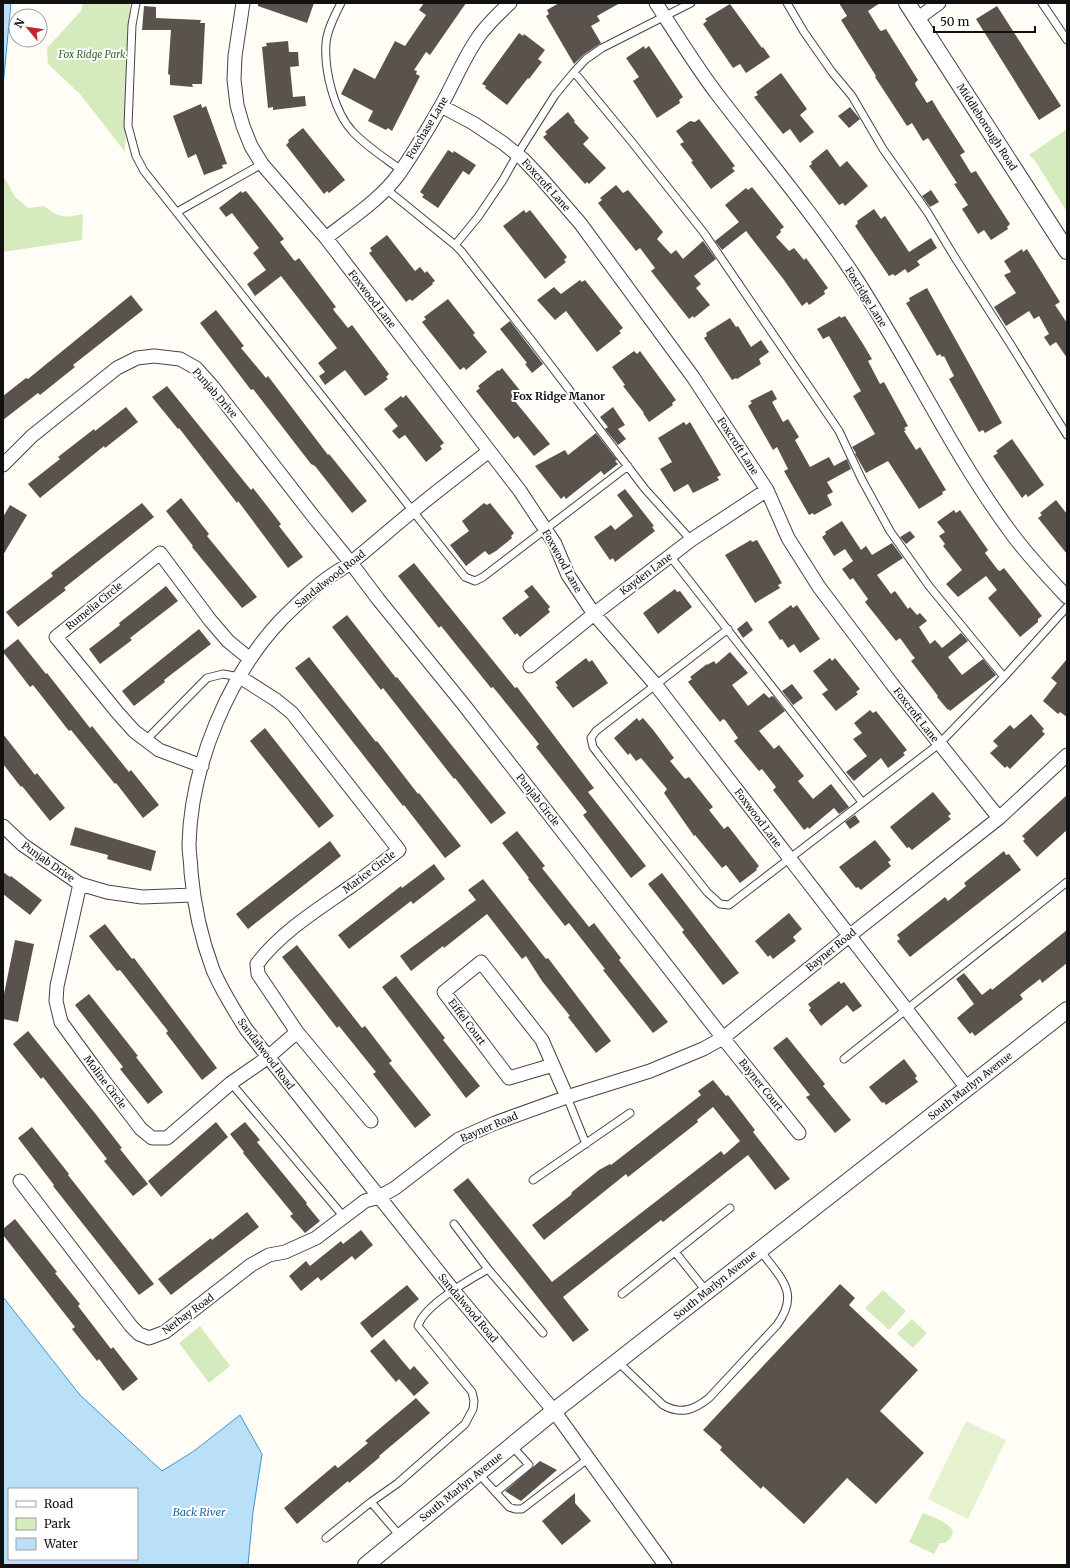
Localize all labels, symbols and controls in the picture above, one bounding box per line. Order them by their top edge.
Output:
north arrow [8,8,48,48]
scale bar [934,8,1035,34]
text: 50 m [940,14,969,29]
text: N [11,16,28,30]
park label: Fox Ridge Park [57,48,126,61]
street label: Middleborough Road [954,81,1020,173]
street label: Foxchase Lane [403,94,451,162]
street label: Foxcroft Lane [519,156,573,214]
street label: Foxridge Lane [842,265,890,329]
street label: Foxwood Lane [345,267,399,331]
street label: Punjab Drive [190,365,240,421]
district label: Fox Ridge Manor [513,389,605,403]
street label: Foxcroft Lane [715,415,761,477]
street label: Foxwood Lane [539,527,585,595]
street label: Sandalwood Road [292,547,368,611]
street label: Kayden Lane [617,550,675,598]
street label: Rumelia Circle [63,579,125,633]
street label: Foxcroft Lane [891,685,941,745]
street label: Punjab Circle [513,771,563,829]
street label: Foxwood Lane [732,786,784,850]
street label: Punjab Drive [19,839,77,885]
street label: Marice Circle [340,848,398,896]
street label: Bayner Road [803,926,859,974]
street label: Eiffel Court [445,996,489,1048]
street label: Sandalwood Road [235,1016,297,1092]
street label: South Marlyn Avenue [925,1049,1015,1123]
street label: Moline Circle [81,1053,129,1111]
street label: Bayner Court [736,1056,786,1114]
street label: Bayner Road [458,1109,520,1145]
street label: South Marlyn Avenue [671,1247,759,1323]
street label: Sandalwood Road [435,1271,501,1345]
street label: Nerbay Road [160,1291,216,1337]
street label: South Marlyn Avenue [417,1449,505,1525]
legend [8,1488,138,1560]
text: Road [44,1496,73,1511]
water label: Back River [173,1505,226,1519]
text: Park [44,1516,71,1531]
text: Water [43,1536,79,1551]

